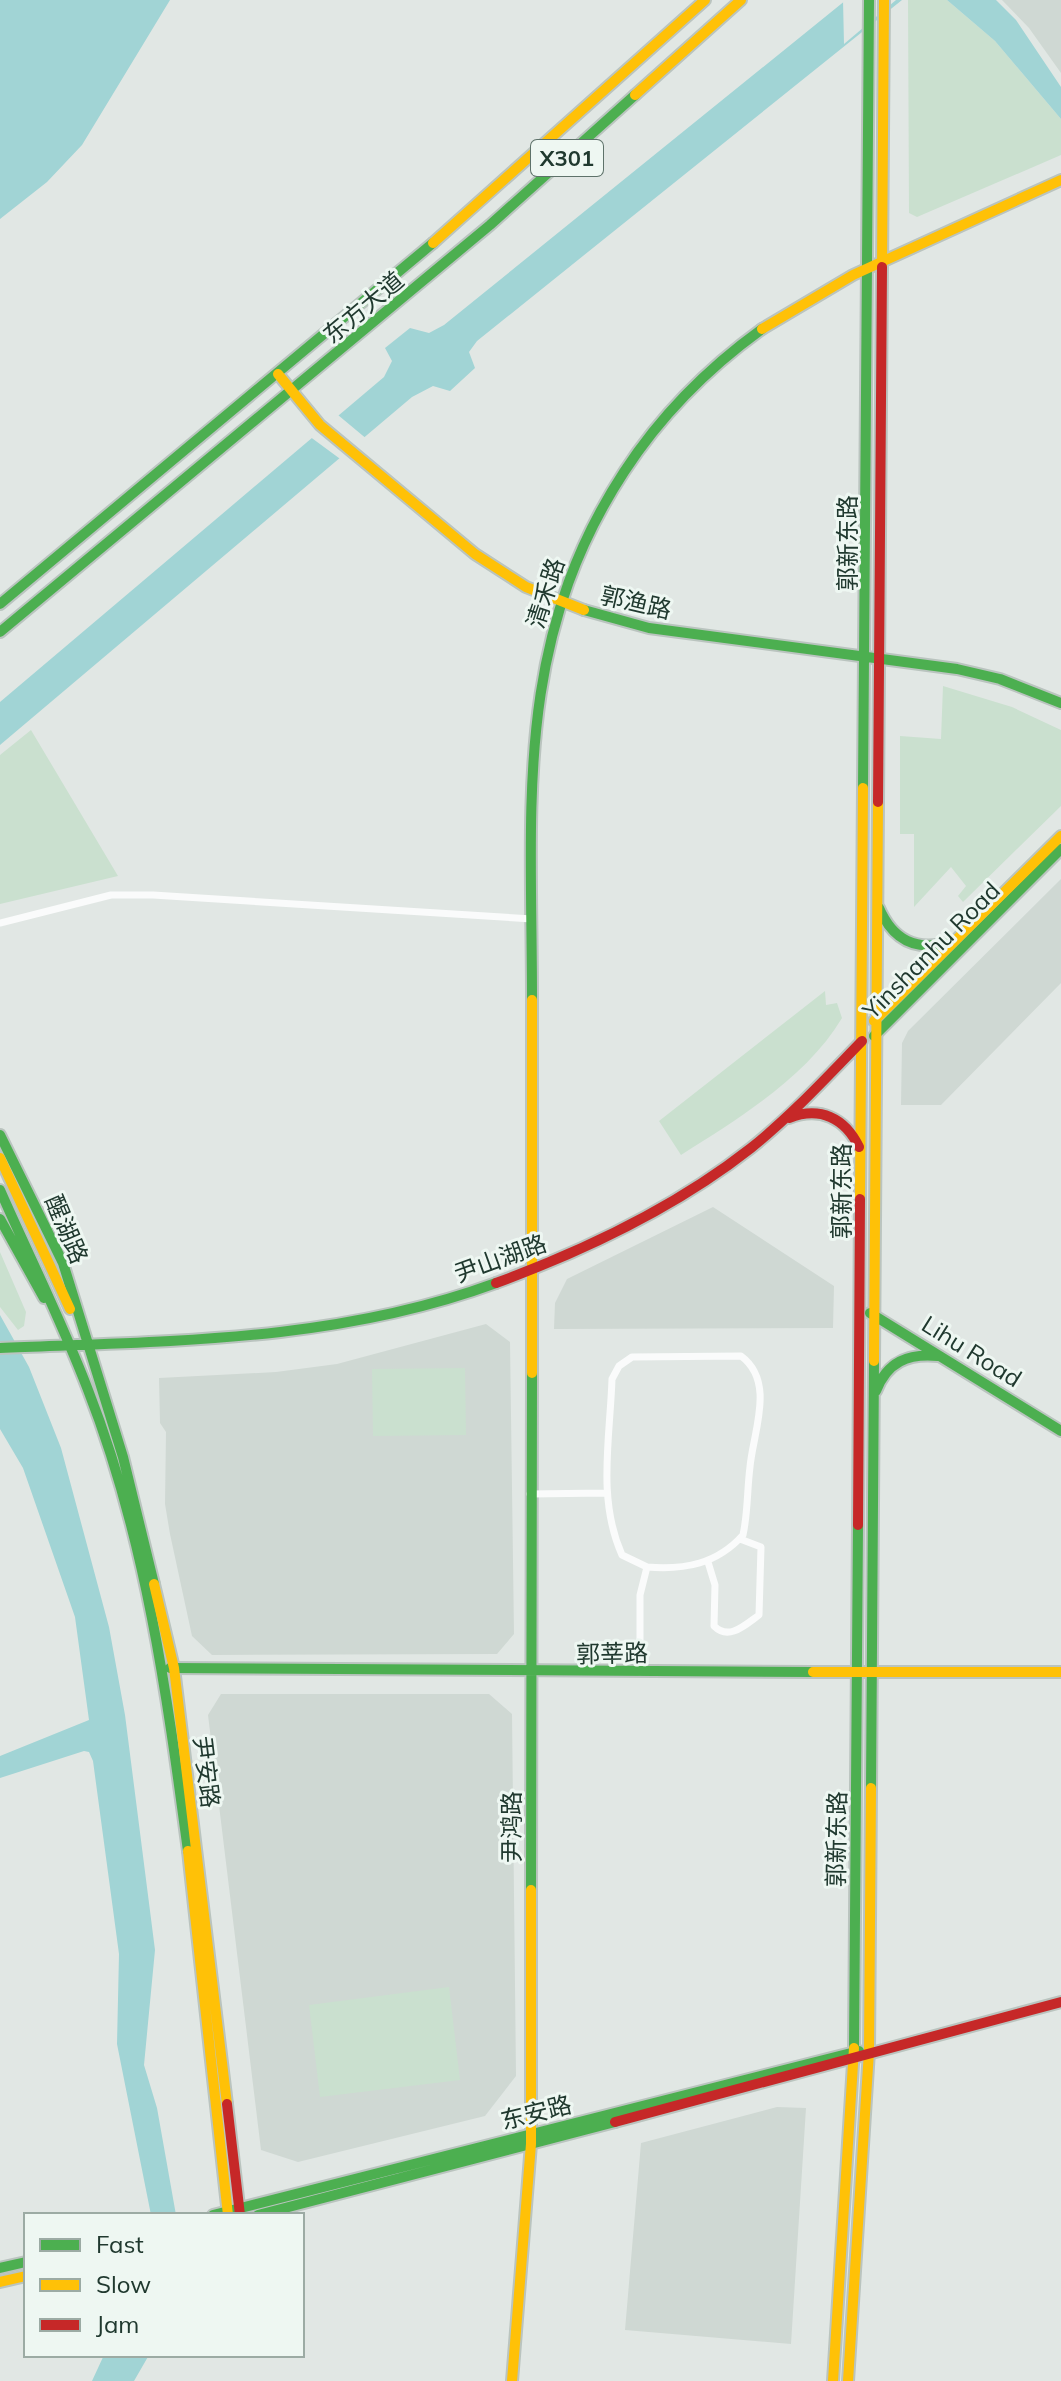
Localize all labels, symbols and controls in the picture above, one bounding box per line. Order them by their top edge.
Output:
road number: X301 [531,140,603,176]
street label: 东方大道 [317,265,409,349]
street label: 郭新东路 [832,495,862,591]
street label: 清禾路 [520,554,570,632]
street label: 郭渔路 [598,579,674,625]
street label: Yinshanhu Road [855,875,1006,1026]
street label: 郭新东路 [826,1143,856,1239]
street label: 醒湖路 [39,1190,95,1268]
street label: 尹山湖路 [450,1227,550,1289]
street label: Lihu Road [917,1309,1027,1393]
street label: 郭莘路 [576,1637,648,1669]
street label: 尹安路 [188,1734,226,1810]
street label: 尹鸿路 [496,1791,526,1863]
street label: 郭新东路 [820,1791,852,1887]
street label: 东安路 [497,2089,575,2135]
legend [24,2213,304,2357]
text: Fast [96,2229,144,2259]
text: Slow [96,2269,151,2299]
text: Jam [96,2309,139,2339]

